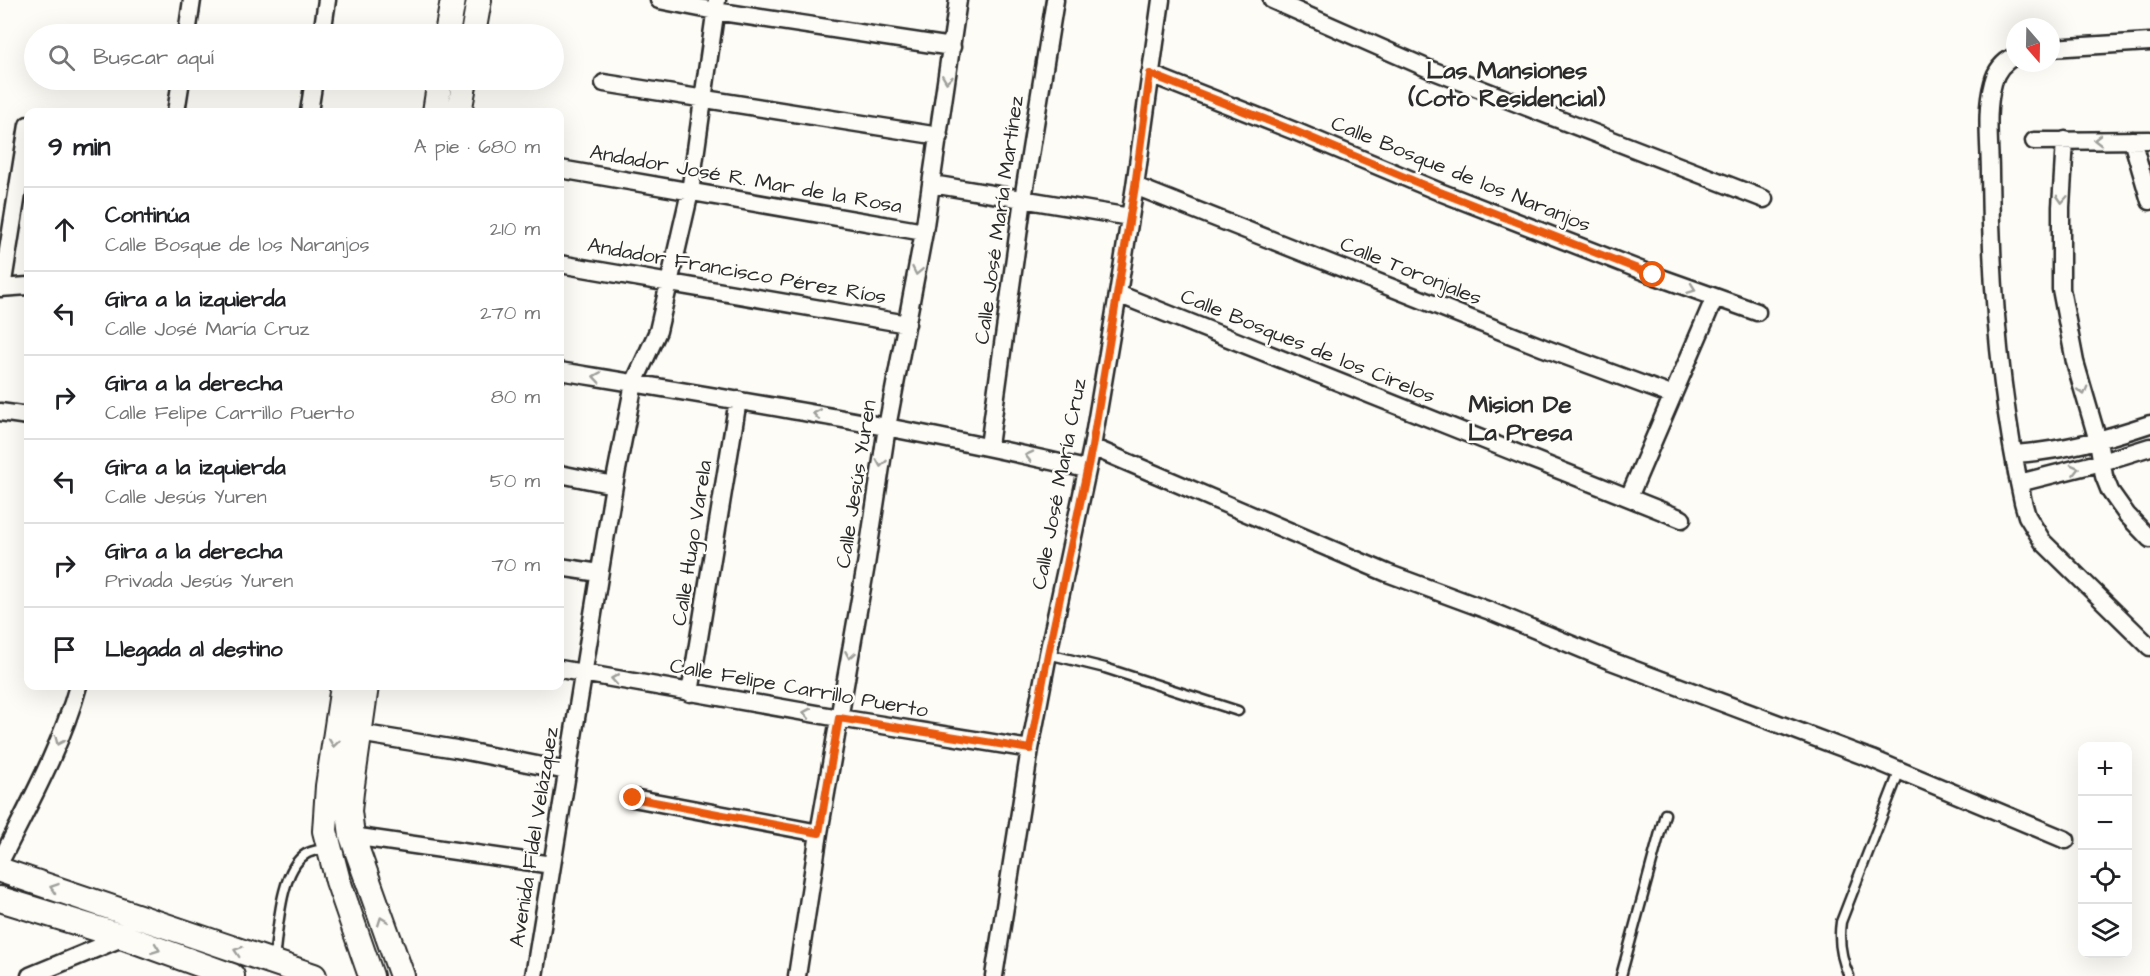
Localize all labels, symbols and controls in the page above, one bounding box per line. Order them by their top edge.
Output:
north arrow [2006,18,2060,72]
search box [24,24,564,90]
icon: search [45,41,78,74]
text: Buscar aquí [93,42,214,73]
district label: Las Mansiones (Coto Residencial) [1408,54,1606,116]
one-way arrow [942,74,954,83]
street label: Calle José María Martínez [967,93,1031,346]
street label: Calle Bosque de los Naranjos [1327,109,1595,239]
text: 9 min [48,129,110,165]
text: A pie · 680 m [414,133,540,161]
one-way arrow [2094,134,2103,146]
street label: Andador José R. Mar de la Rosa [588,137,905,221]
one-way arrow [2055,194,2068,203]
text: Continúa [105,200,190,231]
icon: ahead [48,213,81,246]
text: 210 m [490,215,540,243]
street label: Calle Toronjales [1336,229,1486,313]
street label: Andador Francisco Pérez Ríos [585,230,889,312]
text: Calle Bosque de los Naranjos [105,231,370,259]
route start [1639,261,1665,287]
one-way arrow [911,266,924,276]
street label: Calle Bosques de los Cirelos [1176,282,1440,410]
one-way arrow [1686,282,1697,294]
text: Gira a la izquierda [105,284,286,315]
icon: left [48,297,81,330]
text: 270 m [480,299,540,327]
text: Calle José María Cruz [105,315,309,343]
text: Gira a la derecha [105,368,282,399]
one-way arrow [592,371,602,384]
street label: Calle José María Cruz [1024,375,1094,592]
icon: right [48,381,81,414]
text: 80 m [491,383,540,411]
one-way arrow [2076,386,2089,396]
district label: Mision De La Presa [1468,388,1573,450]
street label: Calle Jesús Yuren [828,398,884,570]
text: Calle Felipe Carrillo Puerto [105,399,354,427]
one-way arrow [812,409,822,421]
one-way arrow [1024,450,1034,463]
text: Gira a la izquierda [105,452,286,483]
street label: Calle Hugo Varela [665,458,721,628]
one-way arrow [876,458,888,468]
one-way arrow [2070,463,2080,476]
icon: left [48,465,81,498]
text: 50 m [490,467,540,495]
text: Calle Jesús Yuren [105,483,267,511]
text: Gira a la derecha [105,536,282,567]
icon: right [48,549,81,582]
text: 70 m [492,551,540,579]
text: Privada Jesús Yuren [105,567,293,595]
icon: arrive [48,633,81,666]
text: Llegada al destino [105,634,283,665]
one-way arrow [844,650,857,660]
street label: Calle Felipe Carrillo Puerto [667,651,931,726]
one-way arrow [610,673,620,686]
one-way arrow [802,707,812,720]
street label: Avenida Fidel Velázquez [502,724,566,949]
one-way arrow [54,734,66,745]
one-way arrow [328,738,341,748]
map controls [2078,742,2132,958]
button: + [2078,742,2132,796]
route end [619,784,645,810]
button: − [2078,796,2132,850]
button: locate [2078,850,2132,904]
one-way arrow [49,883,60,896]
button: layers [2078,904,2132,958]
one-way arrow [377,916,390,927]
one-way arrow [150,941,161,954]
one-way arrow [233,946,244,958]

